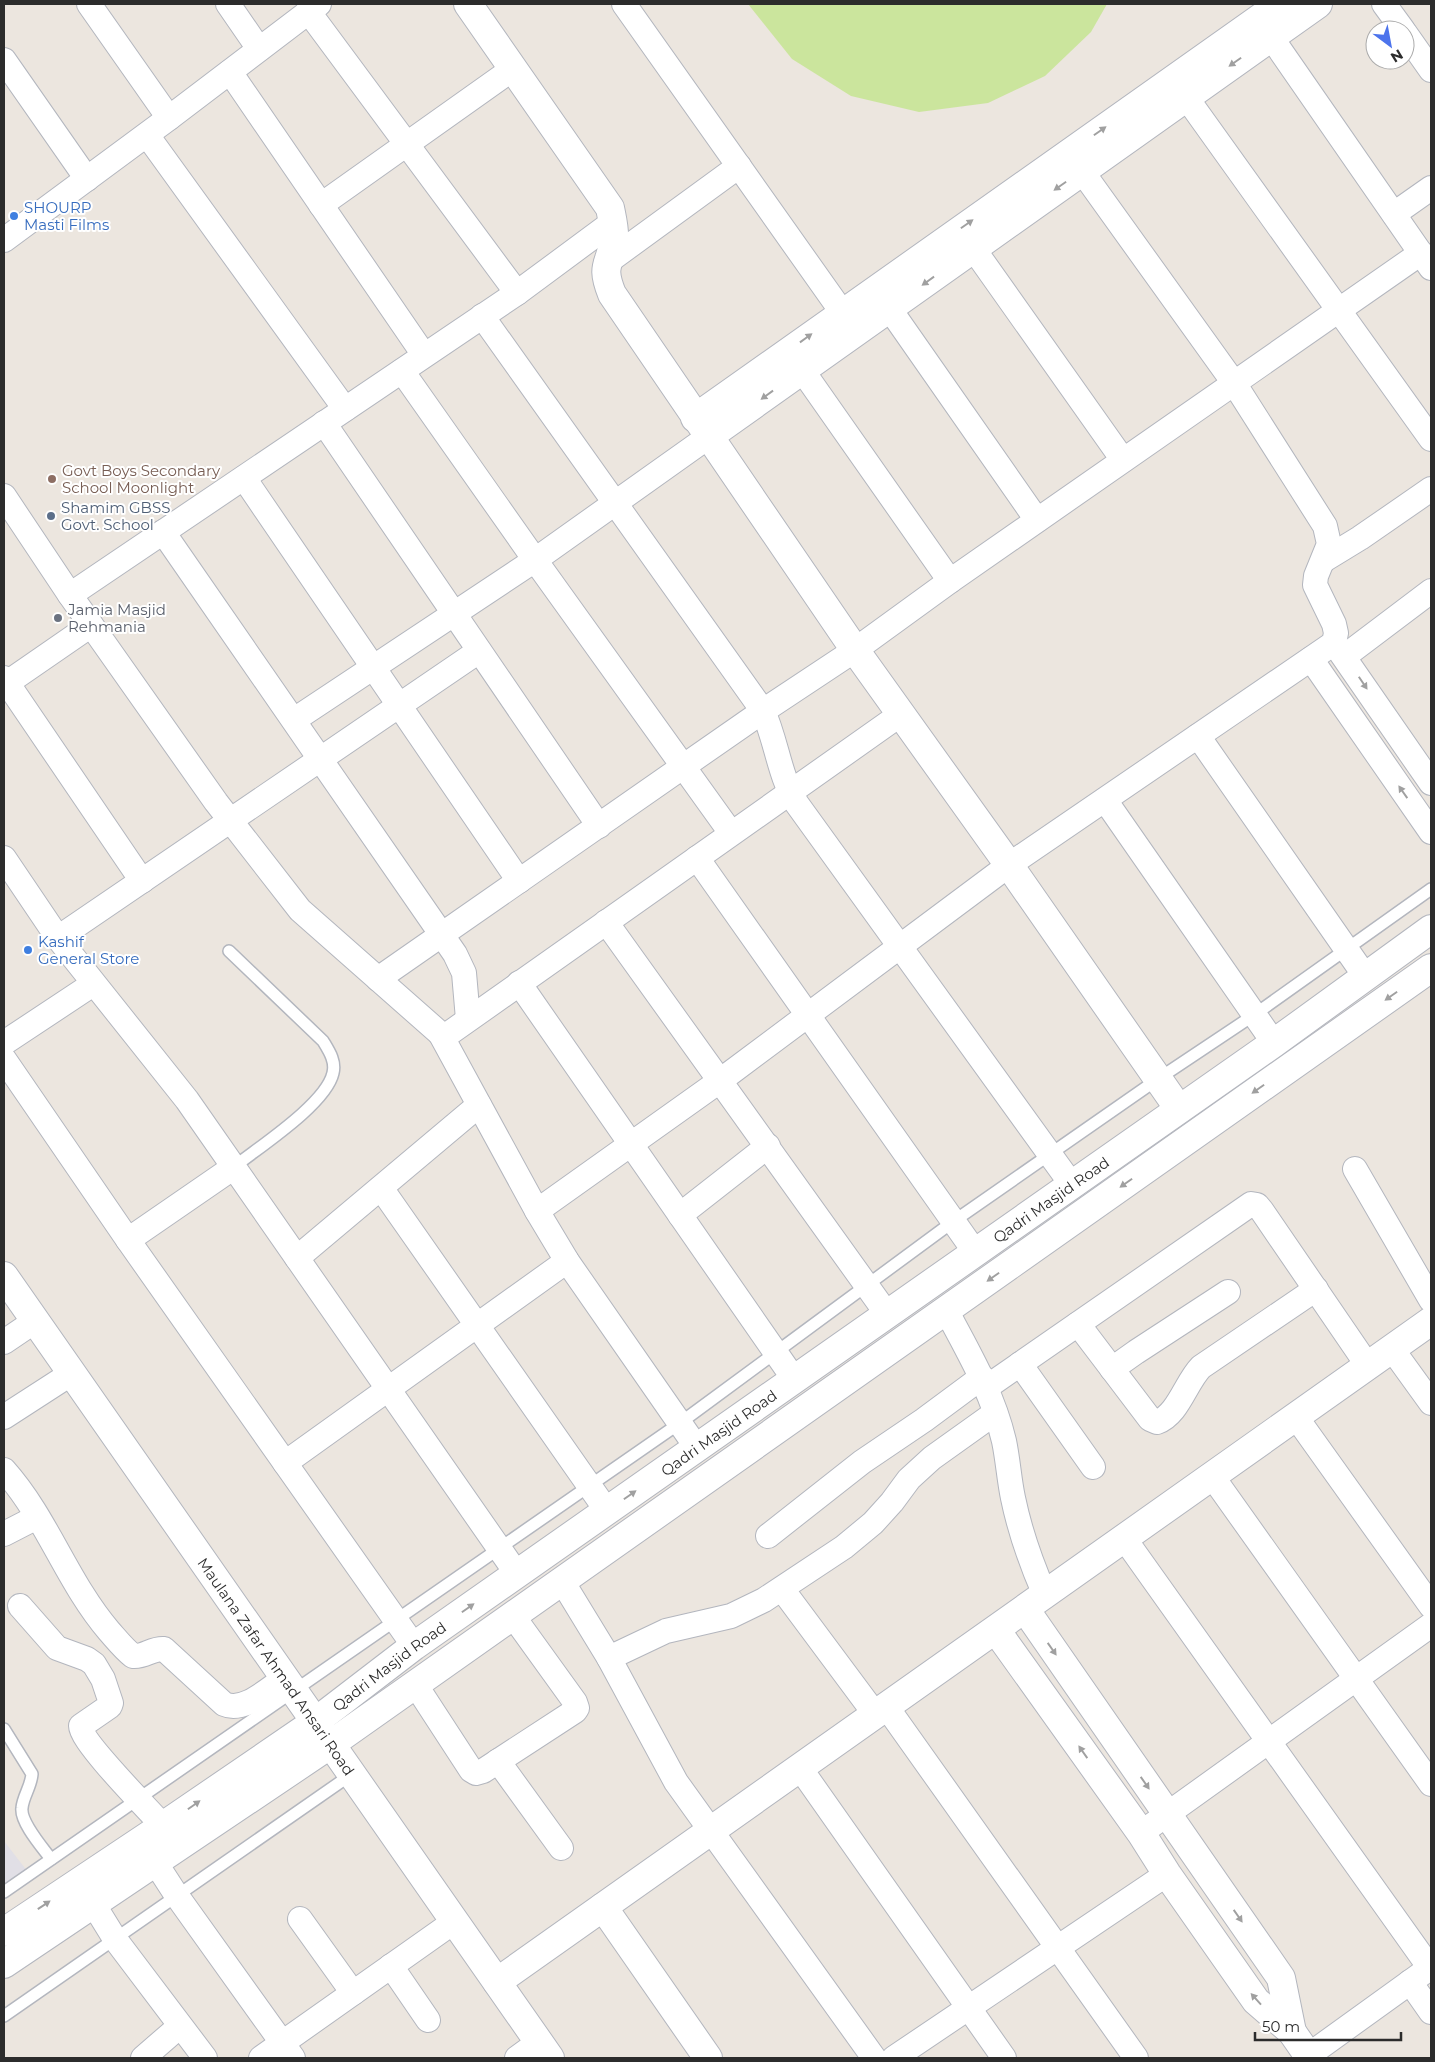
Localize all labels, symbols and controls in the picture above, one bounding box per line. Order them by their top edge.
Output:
north arrow [1365,20,1415,70]
text: N [1387,45,1406,67]
one-way arrow [1229,57,1242,67]
one-way arrow [1093,126,1107,136]
one-way arrow [1053,181,1067,191]
place label: SHOURP Masti Films [24,198,109,234]
marker: SHOURP Masti Films [8,210,20,222]
one-way arrow [960,219,974,229]
one-way arrow [921,275,934,285]
one-way arrow [799,333,812,344]
one-way arrow [760,390,773,400]
place label: Govt Boys Secondary School Moonlight [62,461,221,497]
marker: Govt Boys Secondary School Moonlight [46,473,58,485]
place label: Shamim GBSS Govt. School [61,498,170,534]
marker: Shamim GBSS Govt. School [45,510,57,522]
place label: Jamia Masjid Rehmania [67,600,166,636]
marker: Jamia Masjid Rehmania [52,612,64,624]
one-way arrow [1358,676,1368,689]
one-way arrow [1398,785,1408,799]
place label: Kashif General Store [38,932,139,968]
marker: Kashif General Store [22,944,34,956]
one-way arrow [1384,991,1398,1001]
one-way arrow [1252,1084,1265,1094]
street label: Qadri Masjid Road [989,1152,1113,1247]
one-way arrow [1119,1178,1133,1188]
one-way arrow [986,1272,1000,1282]
street label: Qadri Masjid Road [657,1385,780,1480]
one-way arrow [623,1490,637,1500]
street label: Maulana Zafar Ahmad Ansari Road [194,1554,359,1779]
one-way arrow [461,1603,475,1613]
street label: Qadri Masjid Road [328,1617,450,1715]
one-way arrow [1047,1643,1057,1656]
one-way arrow [1078,1745,1088,1759]
one-way arrow [1140,1776,1150,1790]
one-way arrow [187,1800,201,1810]
one-way arrow [38,1900,51,1910]
one-way arrow [1233,1909,1243,1923]
one-way arrow [1251,1993,1262,2006]
scale bar [1255,2010,1401,2042]
text: 50 m [1262,2017,1300,2036]

